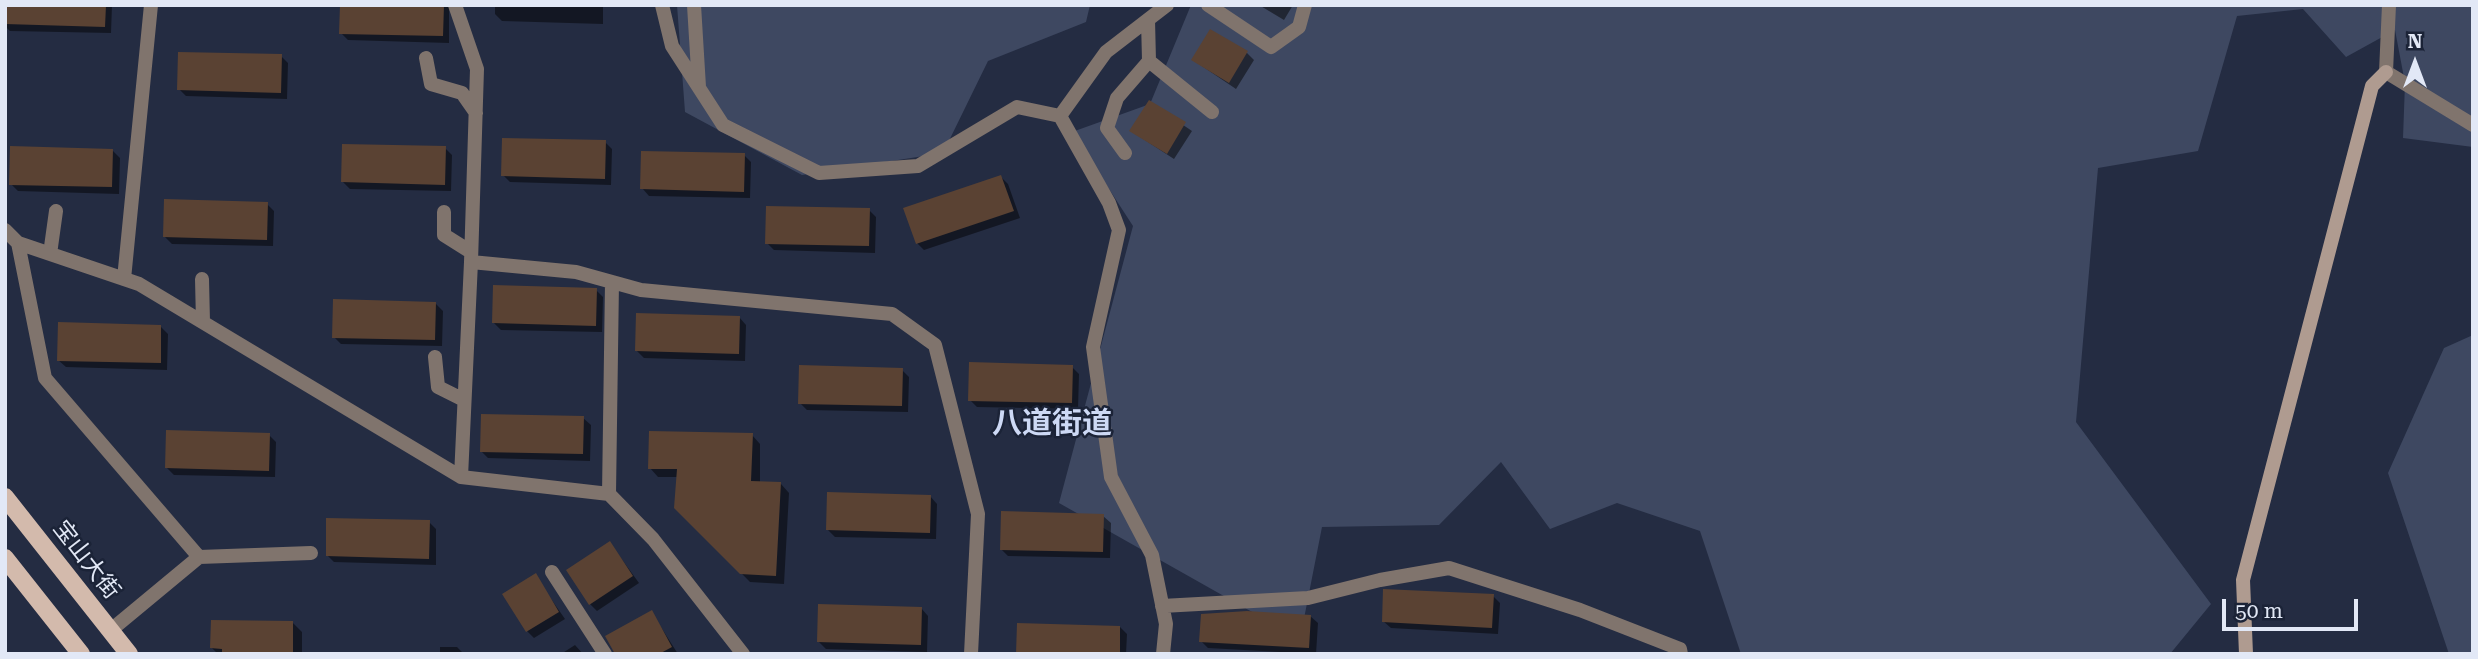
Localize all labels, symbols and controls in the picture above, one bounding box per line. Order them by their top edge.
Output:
north arrow [2380,28,2450,98]
text: N [2408,30,2422,53]
district label: 八道街道 [992,406,1112,442]
street label: 宝山大街 [47,515,125,605]
scale bar [2226,586,2362,630]
text: 50 m [2235,599,2283,623]

